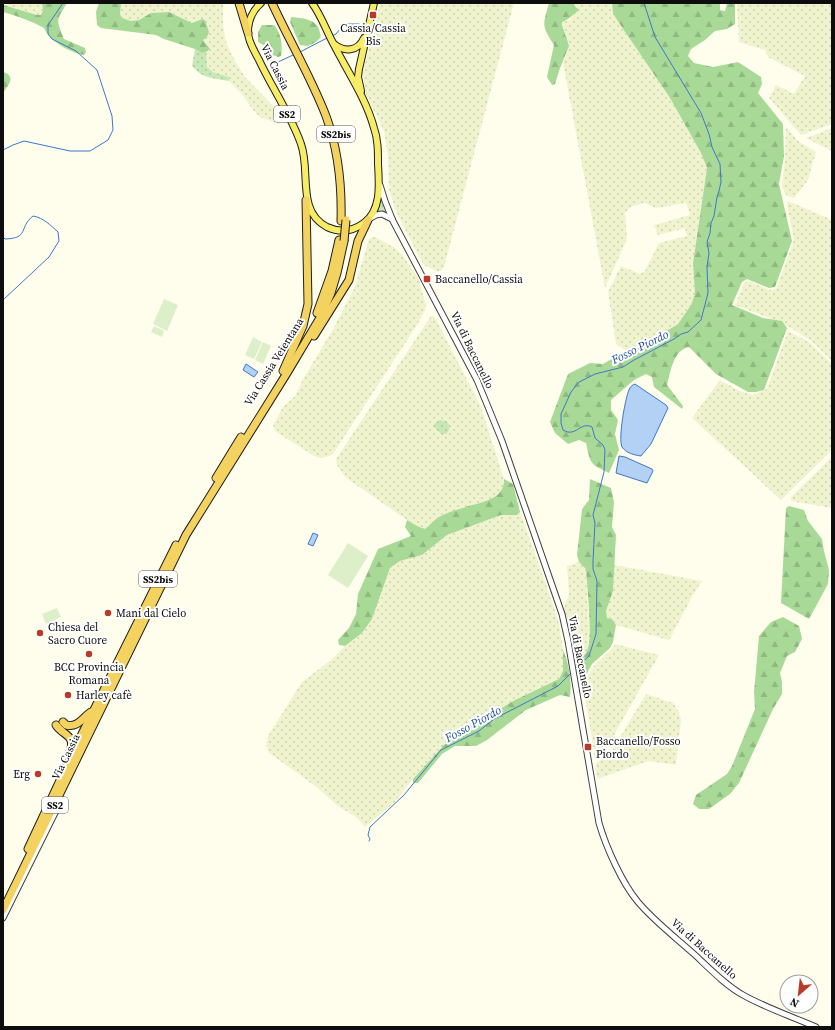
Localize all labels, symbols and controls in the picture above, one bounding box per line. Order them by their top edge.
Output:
marker: Cassia/Cassia Bis [368,10,378,20]
place label: Cassia/Cassia Bis [340,21,406,49]
street label: Via Cassia [257,42,293,93]
road number: SS2 [274,106,300,122]
road number: SS2bis [317,126,355,142]
place label: Baccanello/Cassia [435,272,523,287]
marker: Baccanello/Cassia [422,274,432,284]
street label: Via di Baccanello [447,309,497,391]
street label: Via Cassia Veientana [241,315,307,409]
water label: Fosso Piordo [608,326,671,368]
road number: SS2bis [139,571,177,587]
place label: Mani dal Cielo [116,606,186,621]
marker: Mani dal Cielo [103,608,113,618]
street label: Via di Baccanello [565,614,595,700]
place label: Chiesa del Sacro Cuore [48,620,107,648]
marker: Chiesa del Sacro Cuore [35,628,45,638]
marker: BCC Provincia Romana [84,649,94,659]
place label: BCC Provincia Romana [54,660,124,688]
place label: Harley cafè [76,688,132,703]
marker: Harley cafè [63,690,73,700]
water label: Fosso Piordo [441,702,504,747]
street label: Via Cassia [48,731,84,783]
place label: Baccanello/Fosso Piordo [596,734,681,762]
marker: Baccanello/Fosso Piordo [583,742,593,752]
place label: Erg [13,767,30,782]
marker: Erg [33,769,43,779]
road number: SS2 [42,797,68,813]
street label: Via di Baccanello [668,915,740,983]
north arrow [779,974,819,1014]
text: N [787,994,802,1011]

